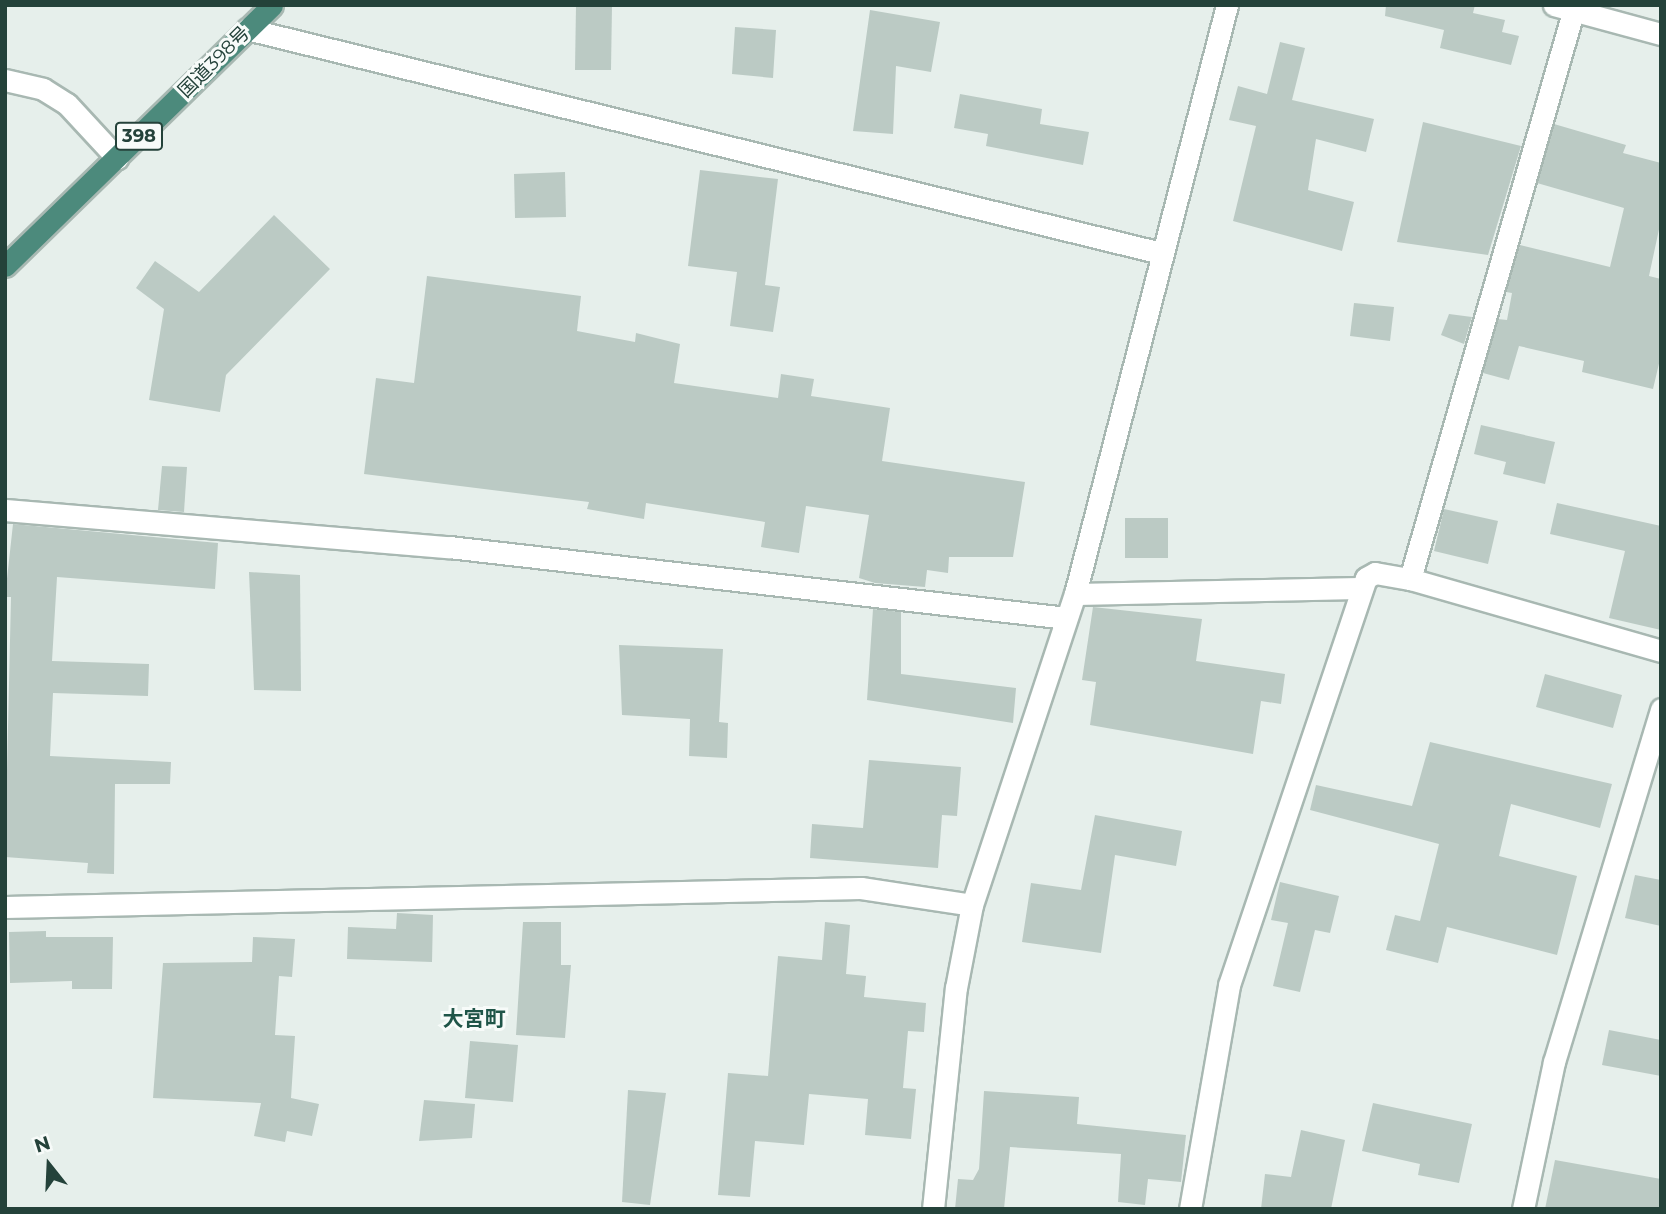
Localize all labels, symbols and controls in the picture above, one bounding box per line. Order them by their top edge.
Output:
street label: 国道398号 [174,22,254,102]
road number: 398 [114,121,164,150]
district label: 大宮町 [443,1006,505,1032]
north arrow [14,1130,84,1200]
text: N [31,1131,53,1158]

